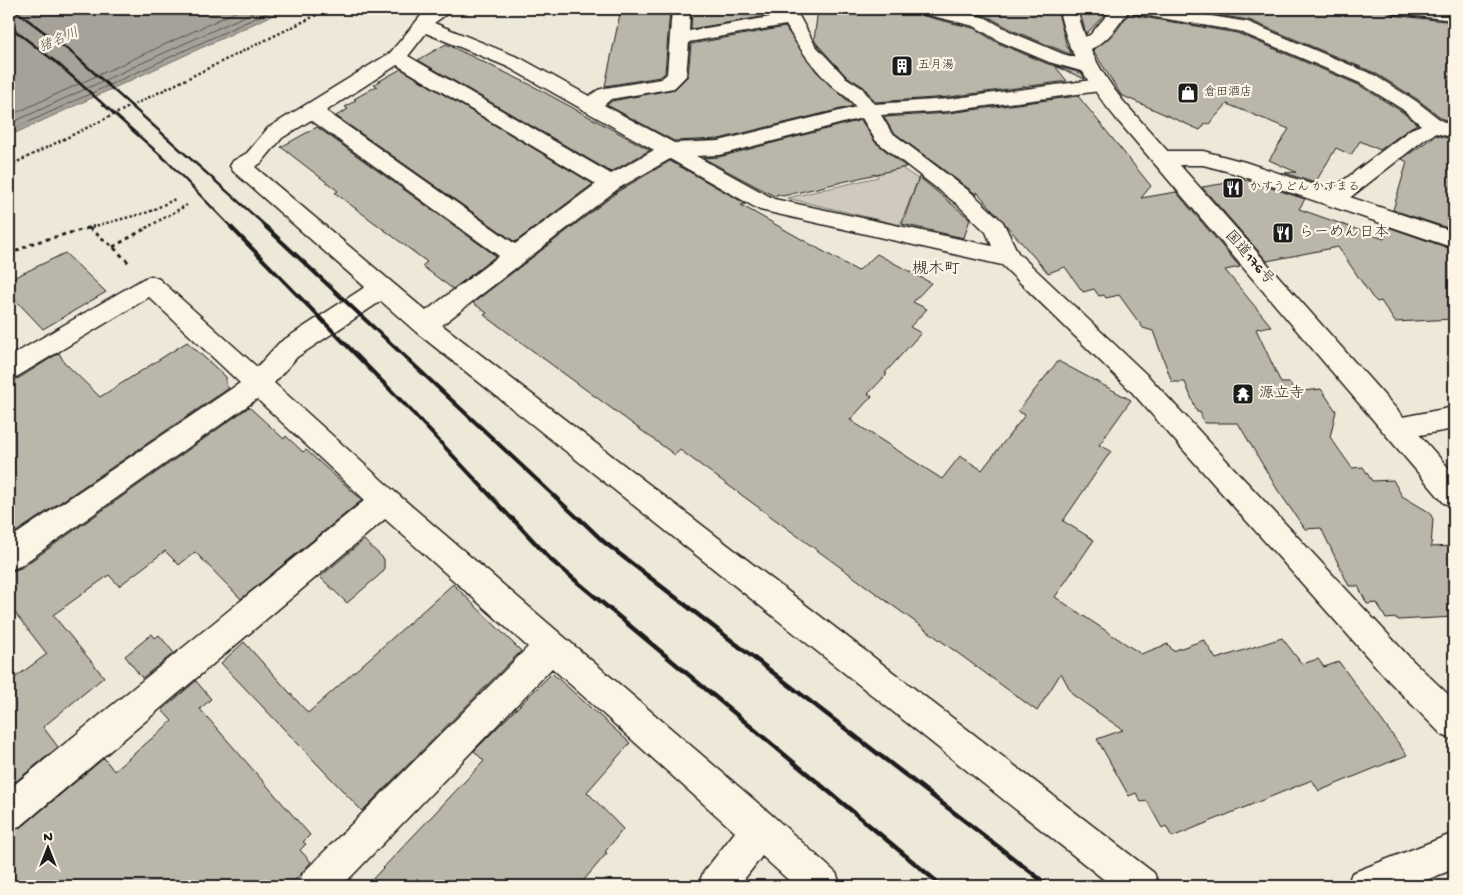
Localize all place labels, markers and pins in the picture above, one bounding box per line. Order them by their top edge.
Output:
building icon: 五月湯 [890,54,914,78]
place label: 五月湯 [918,59,954,73]
shop icon: 倉田酒店 [1176,81,1200,105]
place label: 倉田酒店 [1204,85,1252,100]
restaurant icon: かすうどん かすまる [1221,176,1245,200]
place label: かすうどん かすまる [1249,180,1360,195]
restaurant icon: らーめん日本 [1271,221,1295,245]
place label: らーめん日本 [1299,223,1389,242]
temple icon: 源立寺 [1231,382,1255,406]
place label: 源立寺 [1259,384,1304,403]

